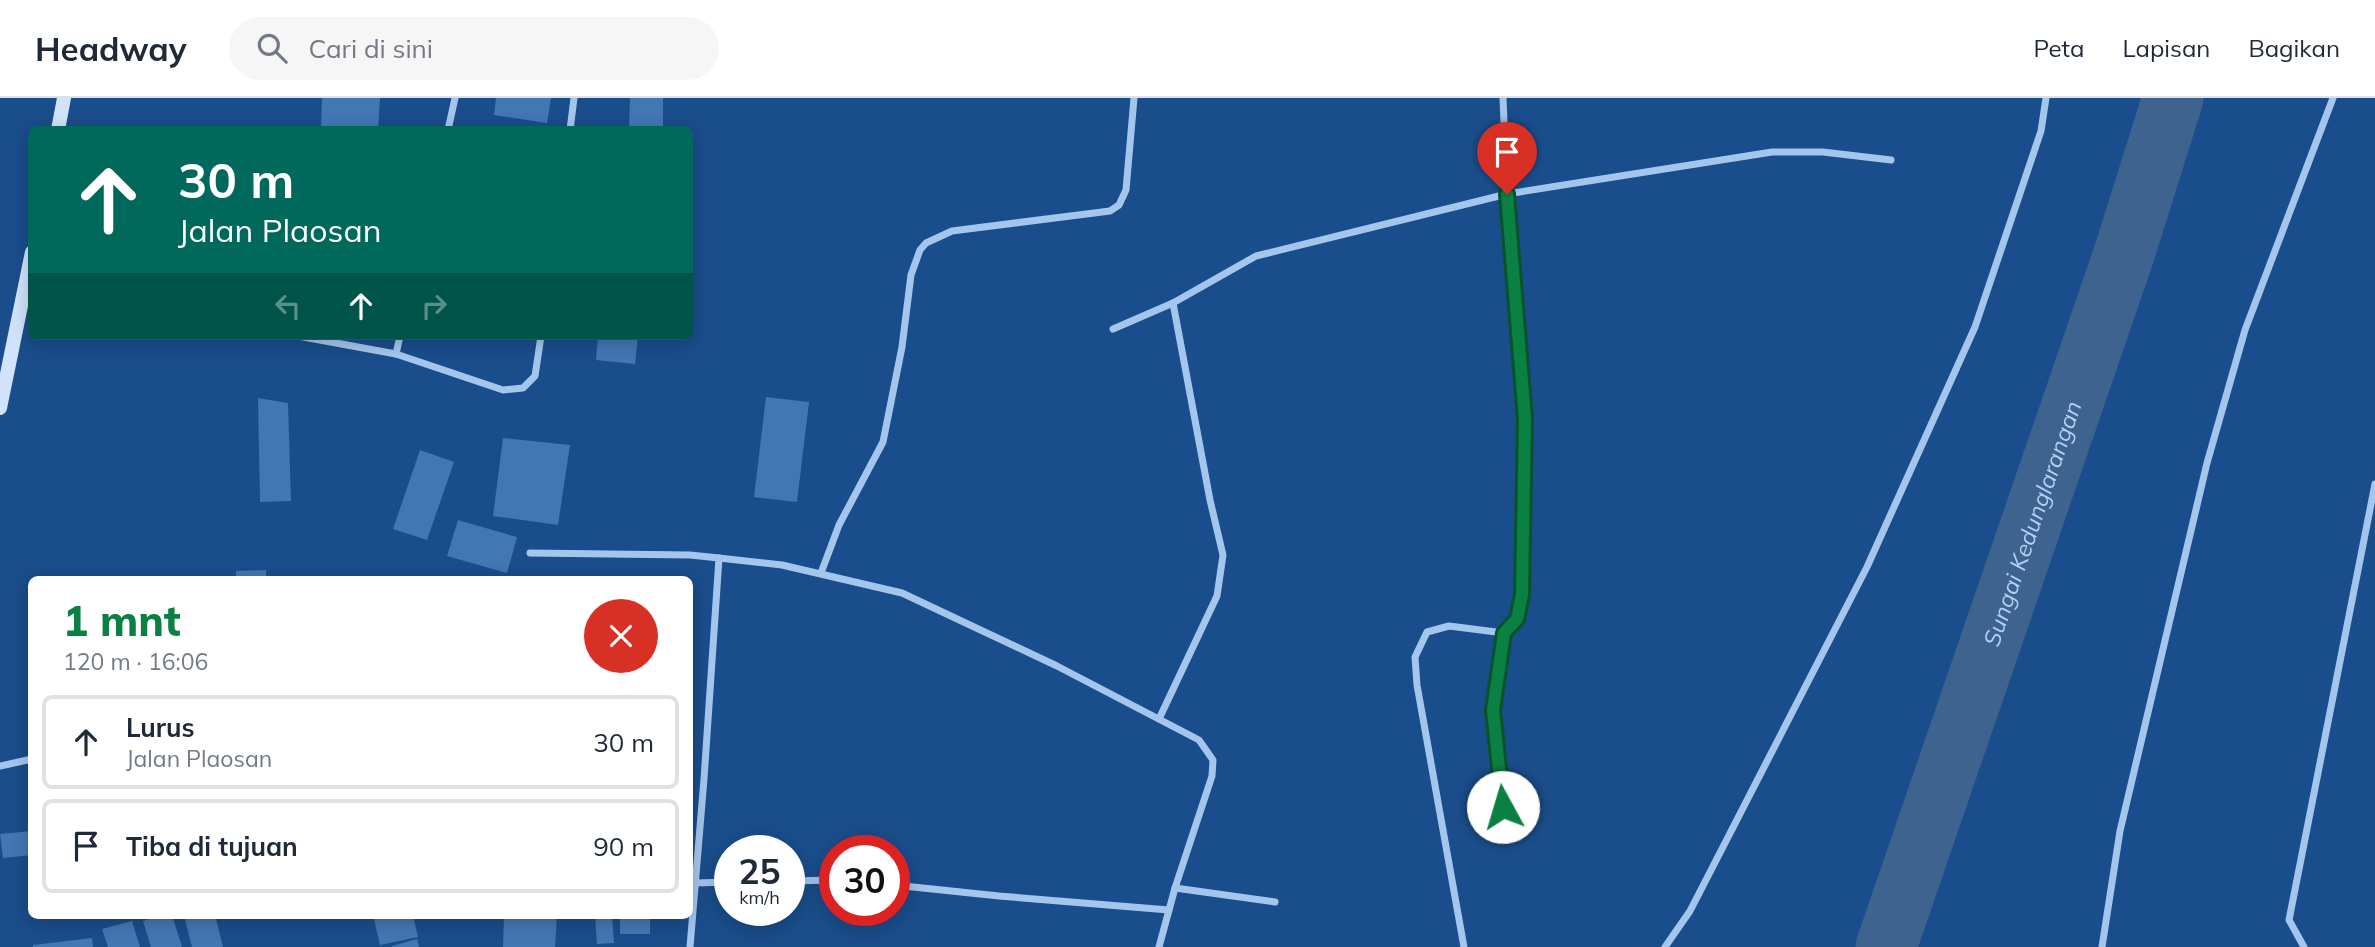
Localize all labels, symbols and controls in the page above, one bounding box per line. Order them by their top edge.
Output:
search box [229,17,719,80]
text: Headway [35,28,187,69]
icon: search [253,29,291,67]
text: Cari di sini [309,32,433,65]
text: Peta [2033,33,2084,63]
text: Lapisan [2122,33,2210,63]
text: Bagikan [2248,33,2340,63]
pin [1477,122,1537,194]
icon: arrive [1488,133,1526,171]
text: 30 m [178,149,294,210]
icon: ahead [63,154,154,245]
text: Jalan Plaosan [178,210,381,250]
icon: left [269,287,307,325]
icon: ahead [342,287,380,325]
icon: right [415,287,453,325]
water label: Sungai Kedunglarangan [1976,397,2087,650]
text: 1 mnt [63,594,181,647]
button: close [584,599,658,673]
text: 120 m · 16:06 [63,647,208,676]
text: Lurus [126,711,195,744]
icon: ahead [67,723,105,761]
text: 30 m [593,726,654,759]
text: Jalan Plaosan [126,744,272,773]
position arrow [1466,770,1540,844]
icon: arrive [67,827,105,865]
text: Tiba di tujuan [126,830,298,863]
text: 90 m [593,830,654,863]
speed limit sign: 30 [819,835,910,926]
text: 25 [738,849,781,893]
text: km/h [739,886,780,909]

